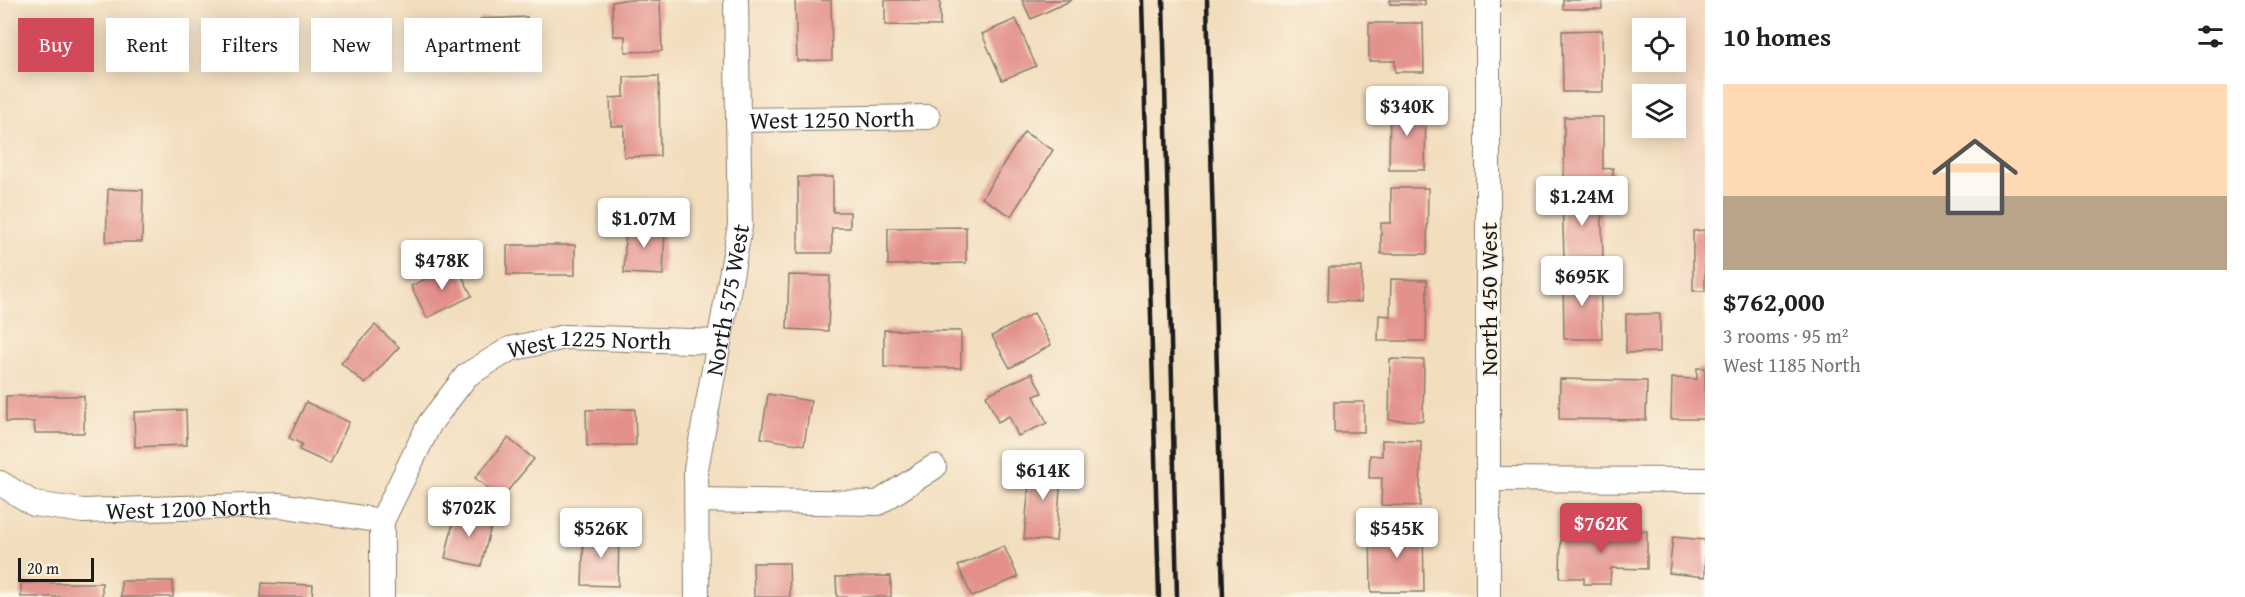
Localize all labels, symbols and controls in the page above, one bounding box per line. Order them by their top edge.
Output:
text: 10 homes [1723,17,1831,56]
chip: Buy [18,18,94,72]
chip: Rent [106,18,189,72]
chip: Filters [201,18,299,72]
chip: New [311,18,392,72]
chip: Apartment [404,18,542,72]
map controls [1632,18,1686,138]
button: locate [1632,18,1686,72]
icon: filters [2194,20,2227,53]
button: layers [1632,84,1686,138]
pin: $340K [1365,86,1449,137]
text: $340K [1380,91,1434,120]
street label: West 1250 North [749,100,915,137]
icon: home [1921,123,2029,231]
pin: $1.24M [1533,176,1631,227]
text: $1.24M [1550,181,1614,210]
pin: $1.07M [595,198,693,249]
text: $1.07M [612,203,676,232]
street label: North 575 West [696,220,758,379]
street label: North 450 West [1471,222,1506,376]
pin: $478K [400,240,484,291]
text: $478K [415,245,469,274]
pin: $695K [1540,256,1624,307]
text: $695K [1555,261,1609,290]
text: $762,000 [1723,282,1825,321]
street label: West 1225 North [504,319,672,367]
text: 3 rooms · 95 m² [1723,321,1849,350]
text: West 1185 North [1723,350,1861,379]
pin: $614K [1001,450,1085,501]
text: $614K [1016,455,1070,484]
pin: $702K [427,487,511,538]
street label: West 1200 North [105,488,272,528]
text: $702K [442,492,496,521]
pin: $762K [1559,503,1643,554]
pin: $526K [559,508,643,559]
pin: $545K [1355,508,1439,559]
text: $762K [1574,508,1628,537]
text: $526K [574,513,628,542]
text: $545K [1370,513,1424,542]
scale bar [18,555,94,582]
text: 20 m [27,556,59,580]

